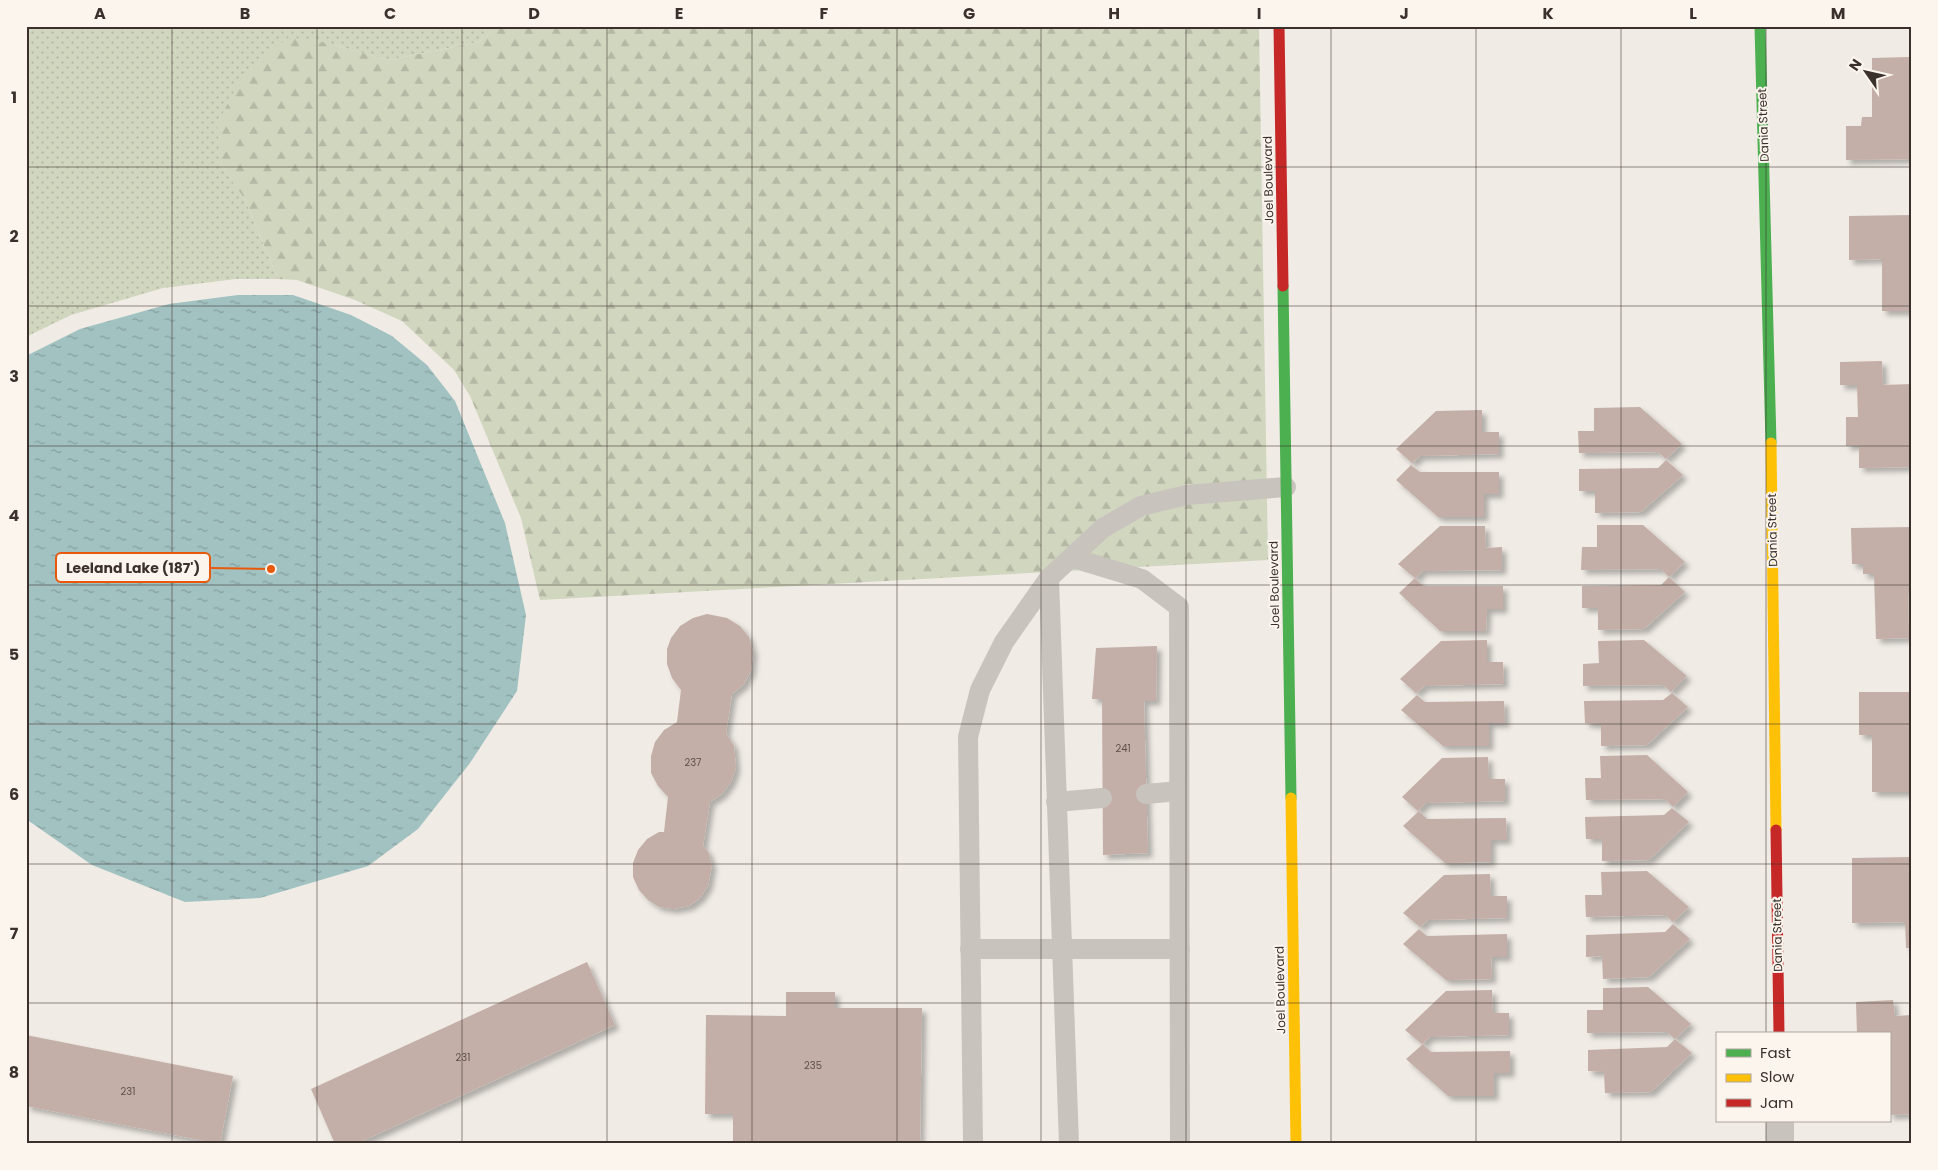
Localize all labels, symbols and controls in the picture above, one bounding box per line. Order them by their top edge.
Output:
text: A [94,2,106,25]
text: B [240,2,250,25]
text: C [384,2,396,25]
text: D [528,2,540,25]
text: E [675,2,683,25]
text: F [820,2,829,25]
text: G [963,2,975,25]
text: H [1108,2,1120,25]
text: I [1257,2,1261,25]
text: J [1399,2,1409,25]
text: K [1542,2,1554,25]
text: L [1689,2,1697,25]
text: M [1831,2,1845,25]
north arrow [1840,48,1890,98]
text: N [1844,55,1866,75]
text: 1 [11,86,17,109]
street label: Dania Street [1753,88,1773,162]
street label: Joel Boulevard [1259,136,1277,224]
text: 2 [9,225,19,248]
text: 3 [9,365,19,388]
street label: Dania Street [1763,493,1781,567]
text: 4 [9,504,20,527]
street label: Joel Boulevard [1265,541,1283,629]
callout: Leeland Lake (187') [56,553,210,582]
text: Leeland Lake (187') [66,558,200,578]
text: 5 [9,643,19,666]
house number: 241 [1115,741,1131,756]
house number: 237 [684,755,702,770]
text: 6 [9,783,19,806]
street label: Dania Street [1768,898,1786,972]
text: 7 [10,922,19,945]
street label: Joel Boulevard [1271,946,1289,1034]
legend [1716,1032,1890,1122]
text: Fast [1760,1042,1791,1063]
house number: 231 [456,1050,470,1065]
house number: 235 [804,1058,822,1073]
text: 8 [9,1061,19,1084]
text: Slow [1760,1066,1795,1087]
house number: 231 [121,1084,135,1099]
text: Jam [1760,1092,1794,1113]

